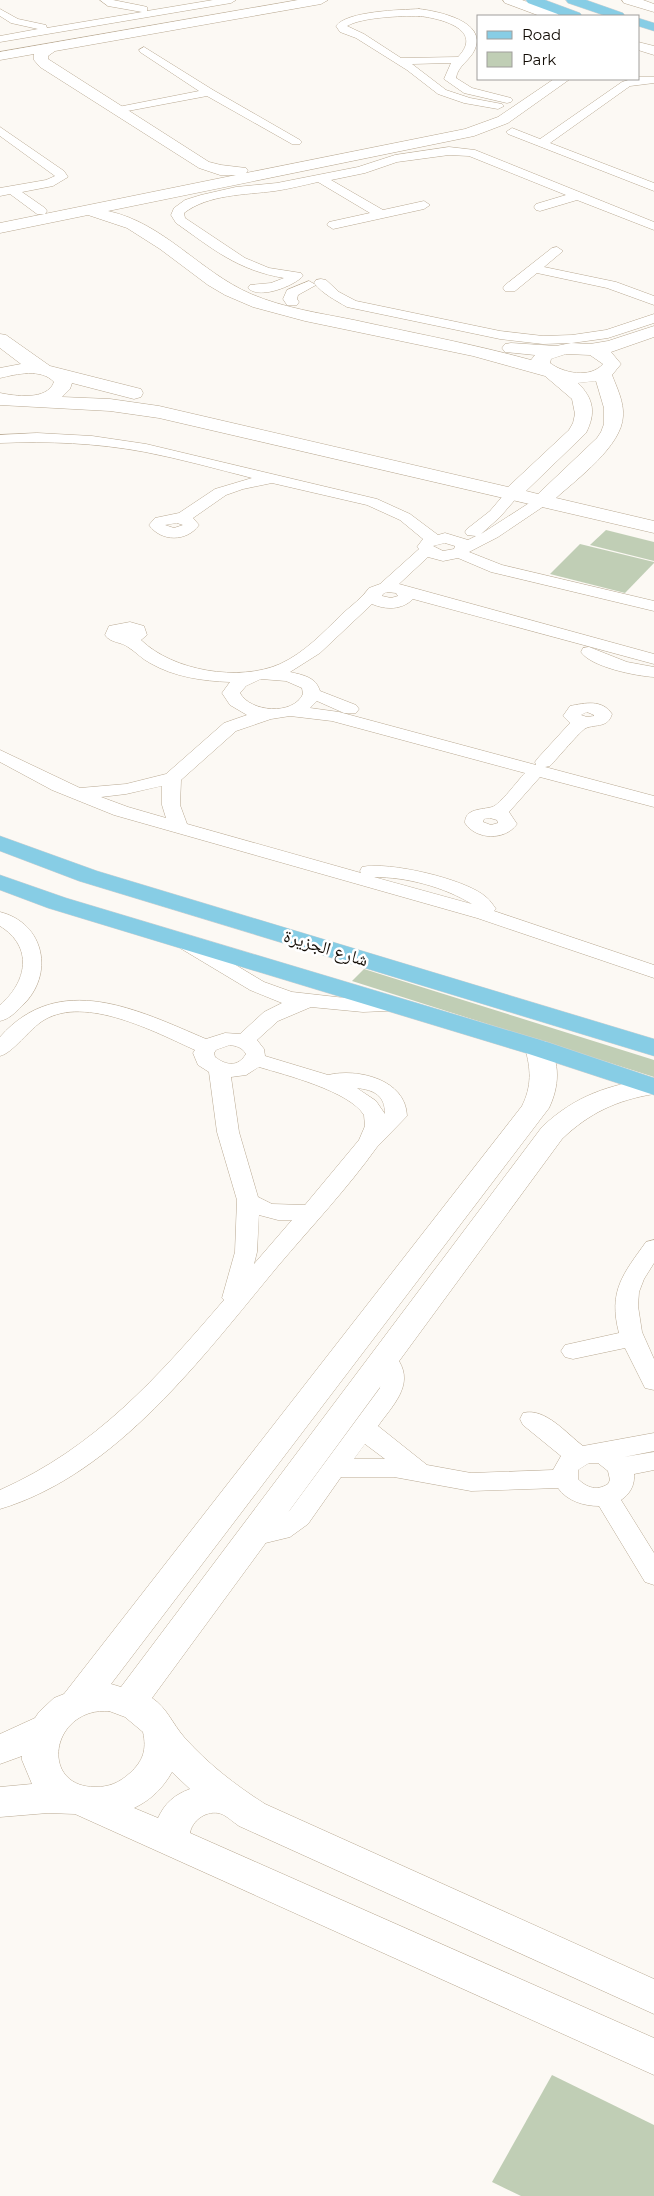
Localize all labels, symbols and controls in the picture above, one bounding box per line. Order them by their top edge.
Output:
legend [477,15,639,80]
text: Road [522,25,561,44]
text: Park [522,50,556,69]
street label: شارع الجزيرة [281,925,371,971]

